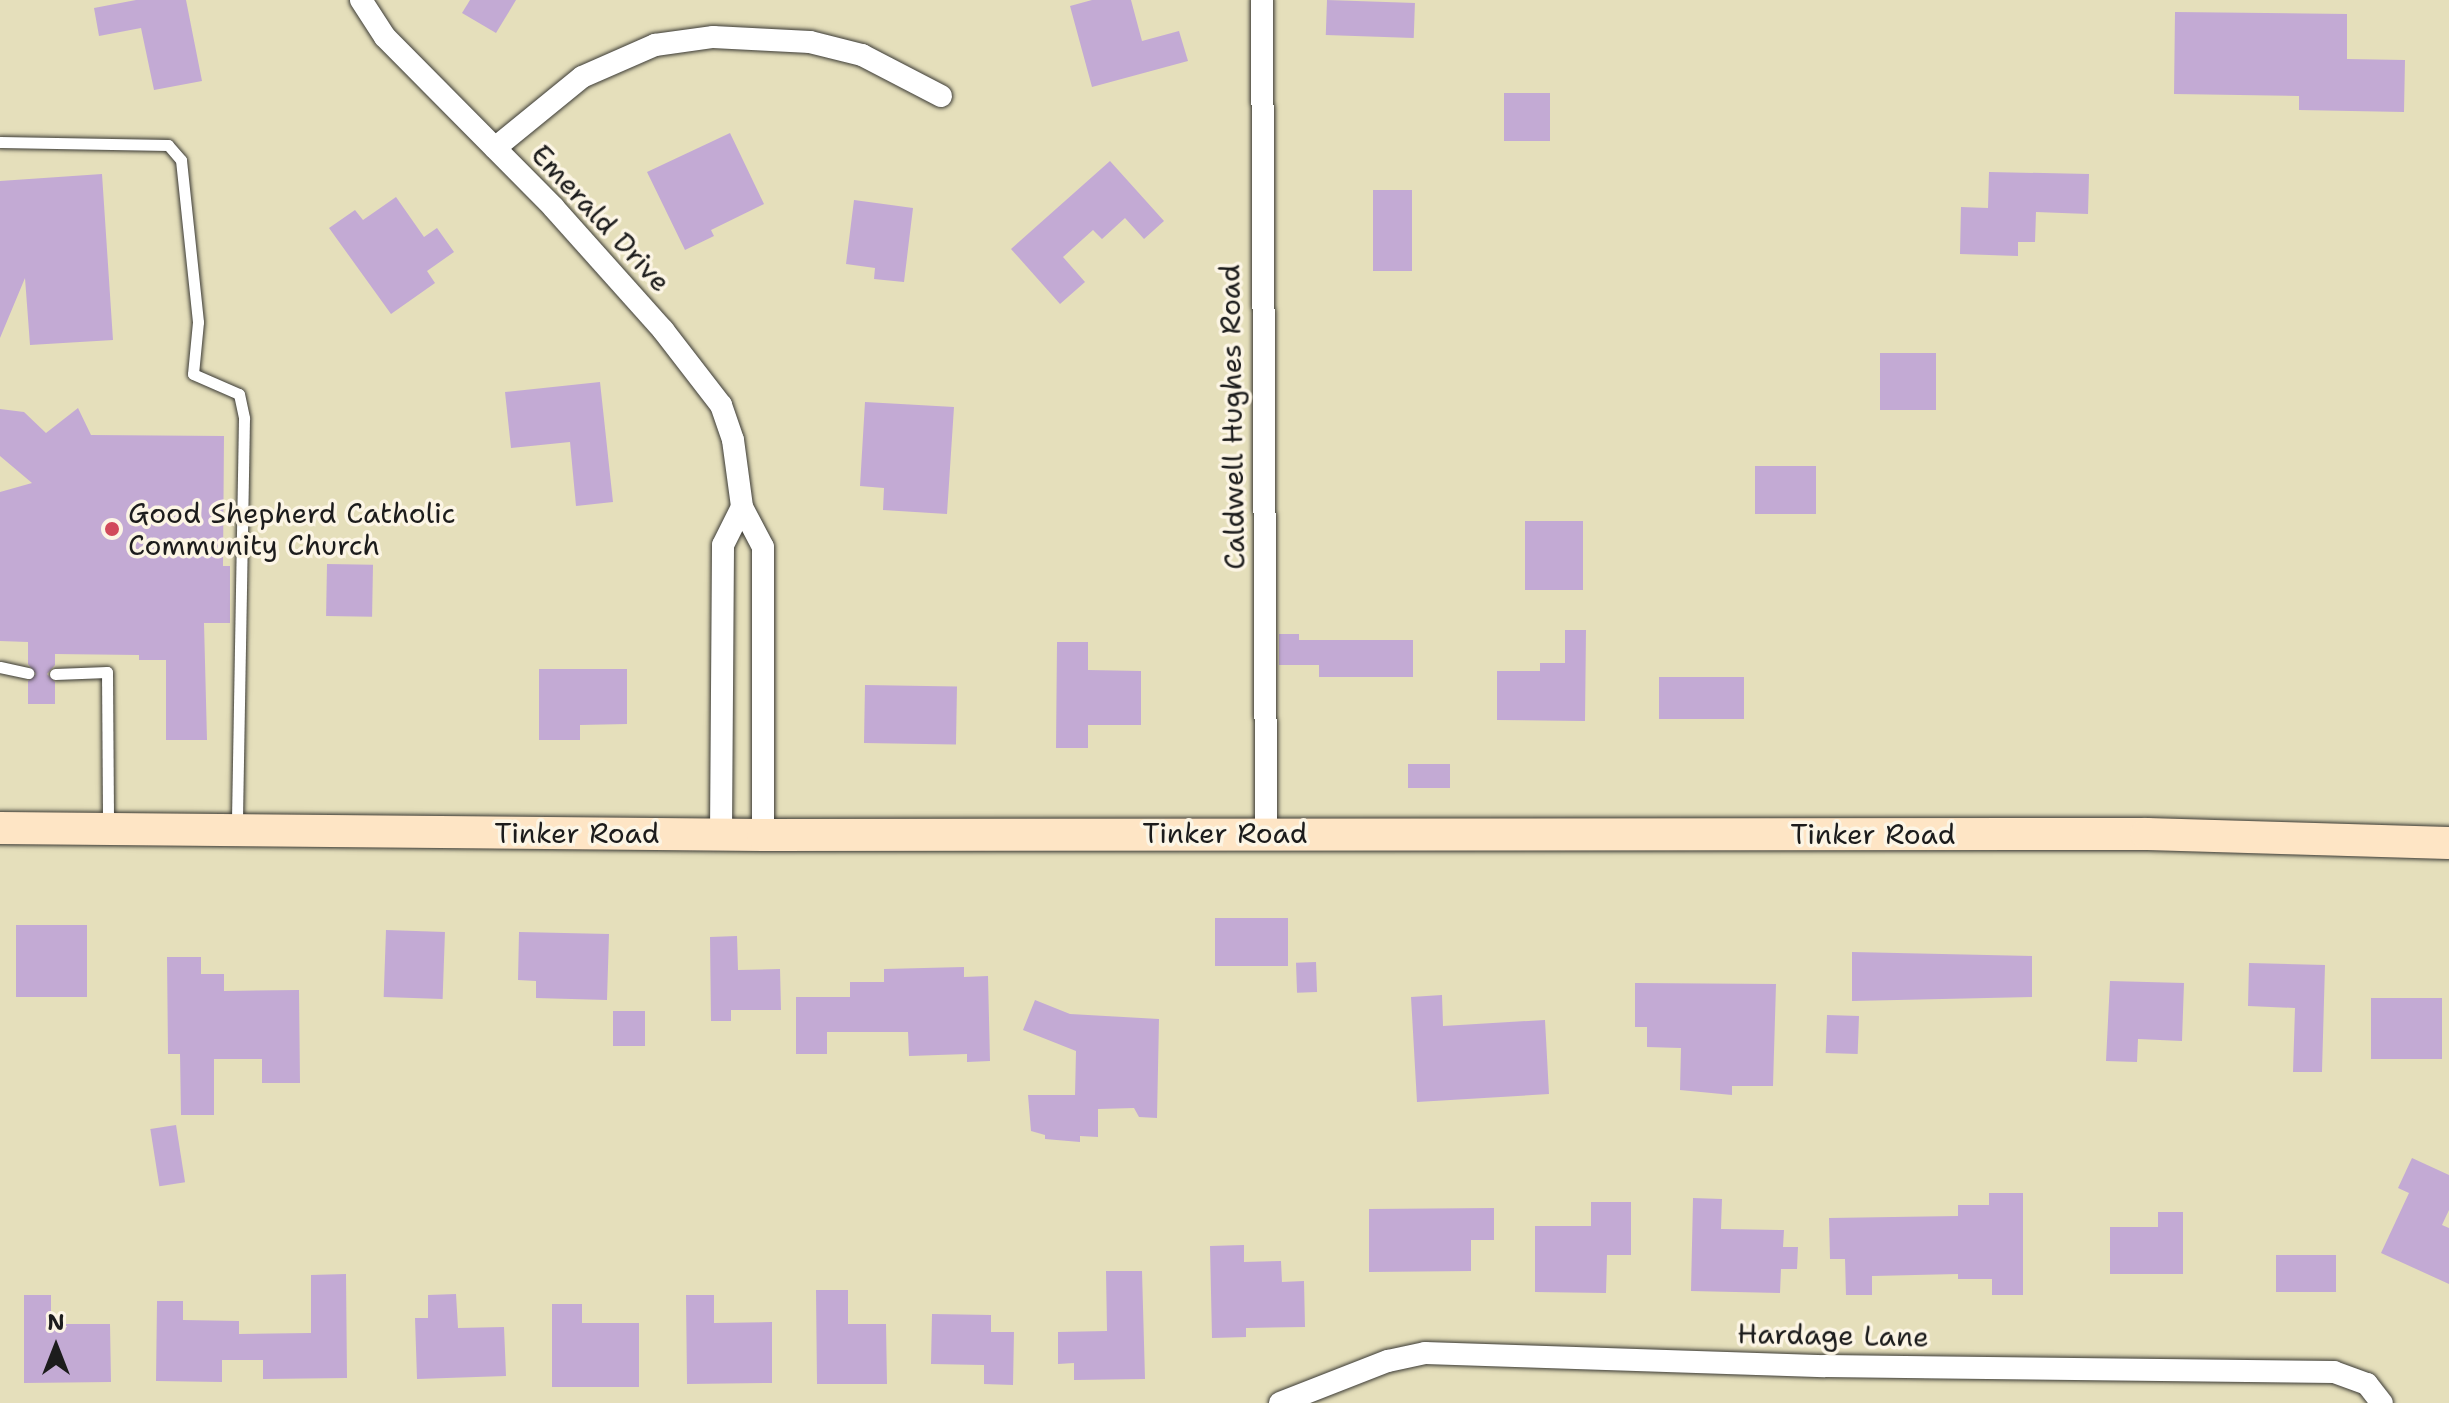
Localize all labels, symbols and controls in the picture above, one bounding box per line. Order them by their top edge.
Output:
street label: Emerald Drive [524,137,678,299]
street label: Caldwell Hughes Road [1213,264,1251,570]
place label: Good Shepherd Catholic Community Church [128,496,456,562]
marker: Good Shepherd Catholic Community Church [103,520,121,538]
street label: Tinker Road [495,816,659,850]
street label: Tinker Road [1143,816,1307,850]
street label: Tinker Road [1791,817,1955,851]
north arrow [16,1307,96,1387]
text: N [47,1308,65,1337]
street label: Hardage Lane [1737,1317,1929,1353]

